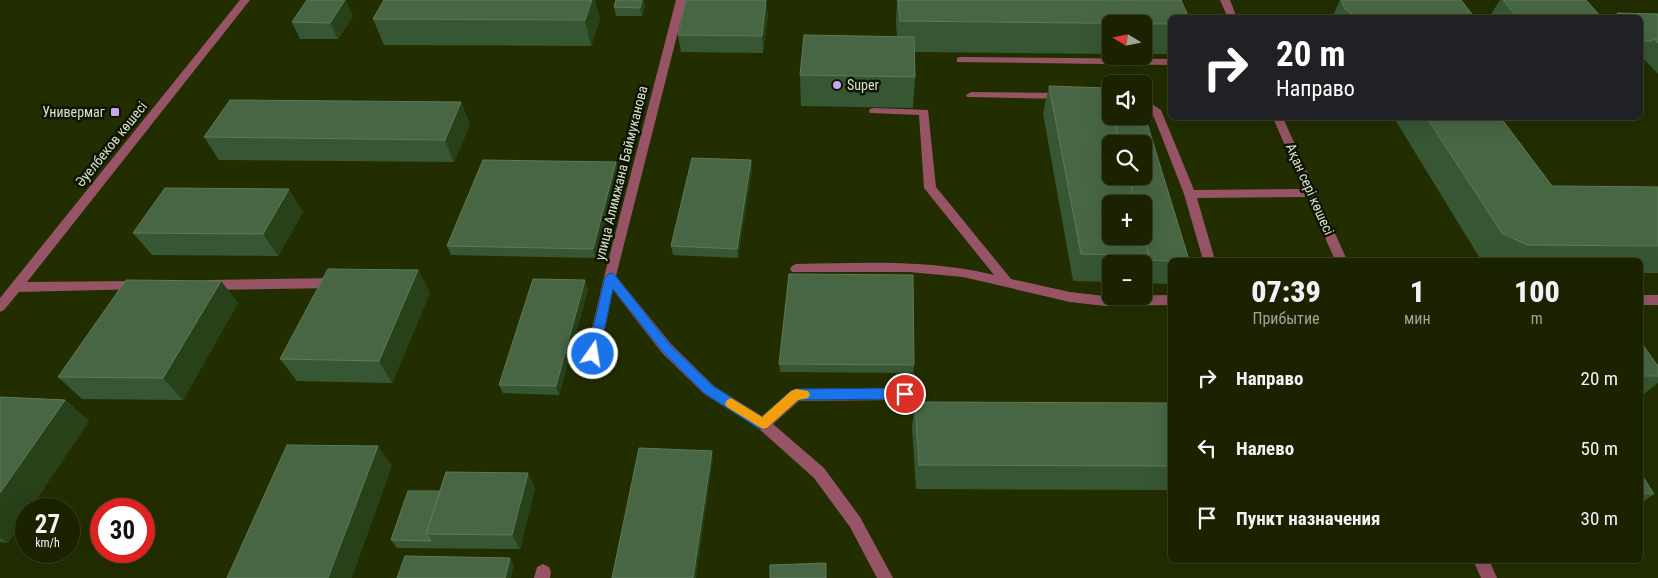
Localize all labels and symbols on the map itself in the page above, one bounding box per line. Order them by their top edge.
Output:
north arrow [1102,15,1152,65]
place label: Super [847,77,879,93]
marker: Super [831,79,843,91]
street label: улица Алимжана Баймуканова [592,84,650,262]
street label: Әуелбеков көшесі [72,98,150,190]
place label: Универмаг [42,104,105,120]
marker: Универмаг [109,106,121,118]
street label: Ақан сері көшесі [1283,141,1337,237]
position arrow [566,327,618,379]
pin [884,373,926,415]
speed limit sign: 30 [90,498,155,563]

